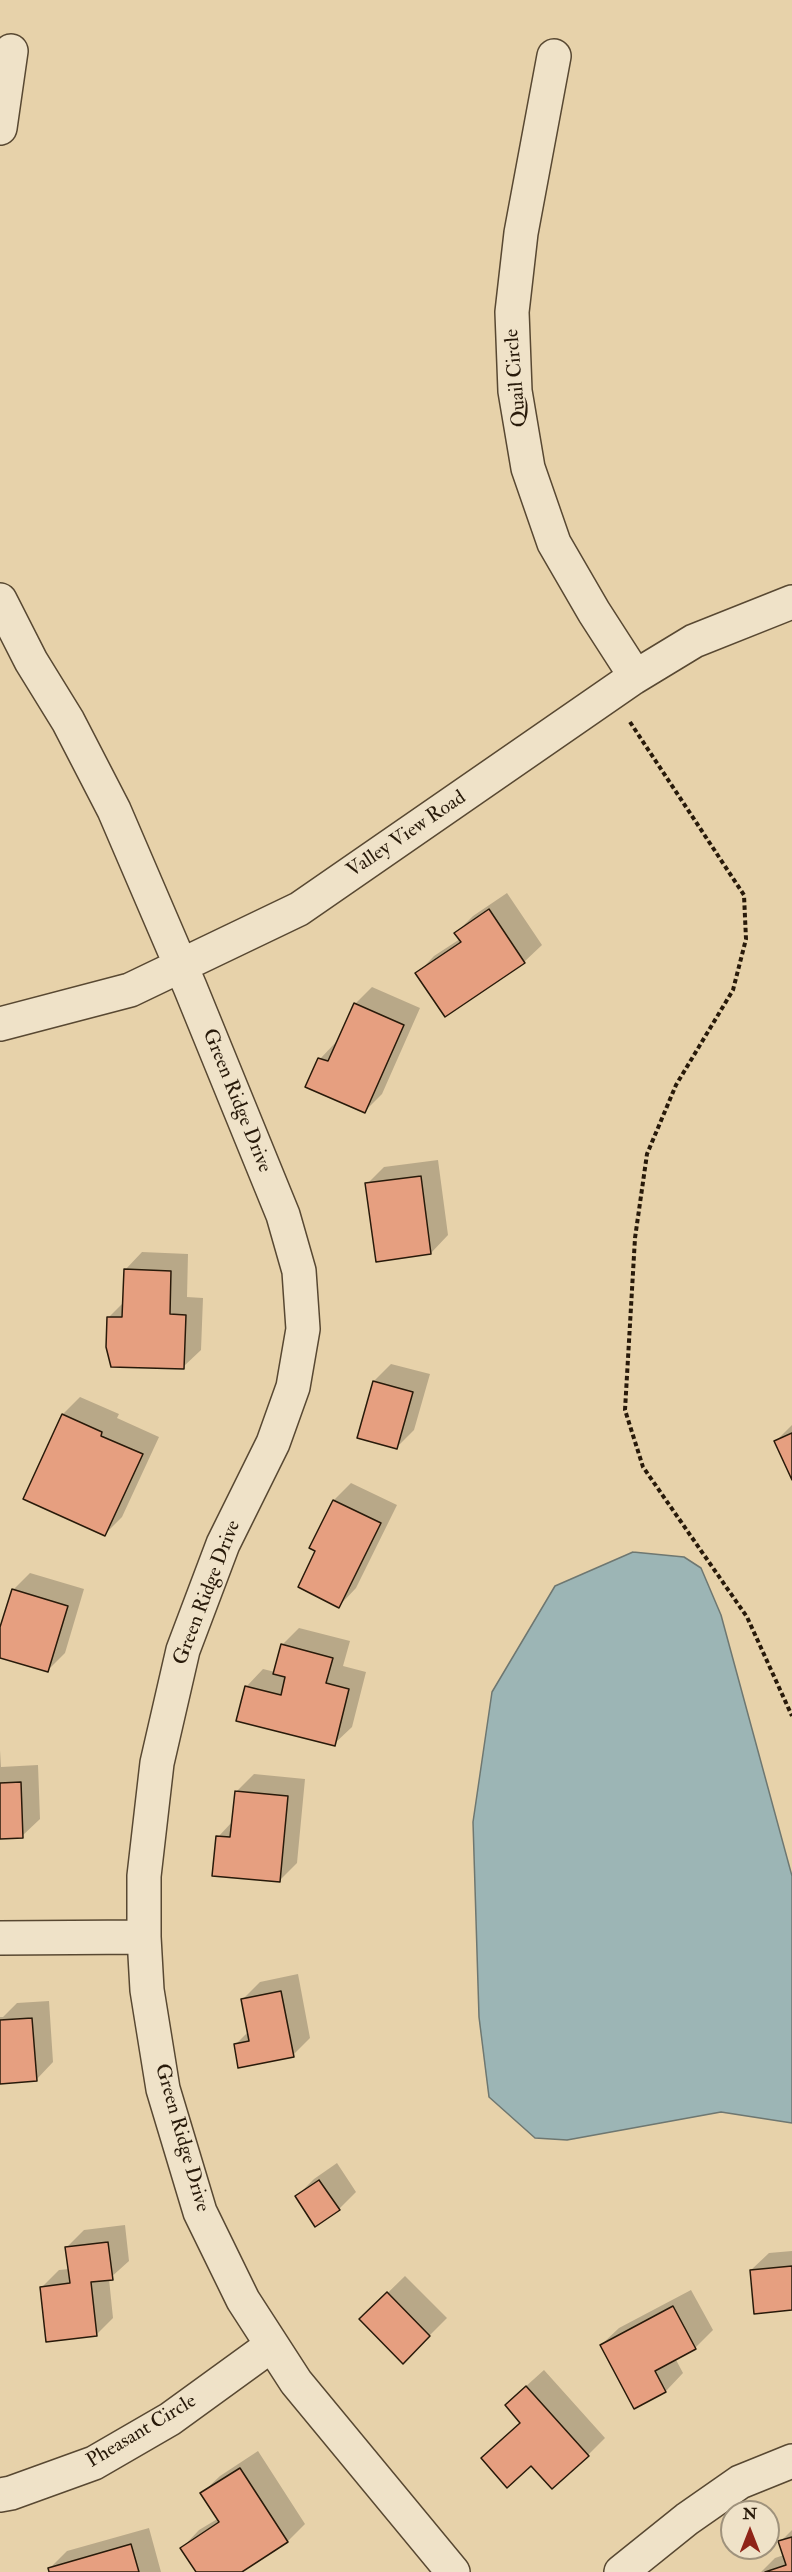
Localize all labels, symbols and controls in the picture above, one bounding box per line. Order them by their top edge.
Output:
street label: Quail Circle [501,328,533,428]
street label: Valley View Road [343,786,471,884]
street label: Green Ridge Drive [196,1026,276,1176]
street label: Green Ridge Drive [169,1517,247,1669]
street label: Green Ridge Drive [148,2061,214,2215]
street label: Pheasant Circle [83,2390,201,2474]
north arrow [720,2500,780,2560]
text: N [743,2504,757,2524]

